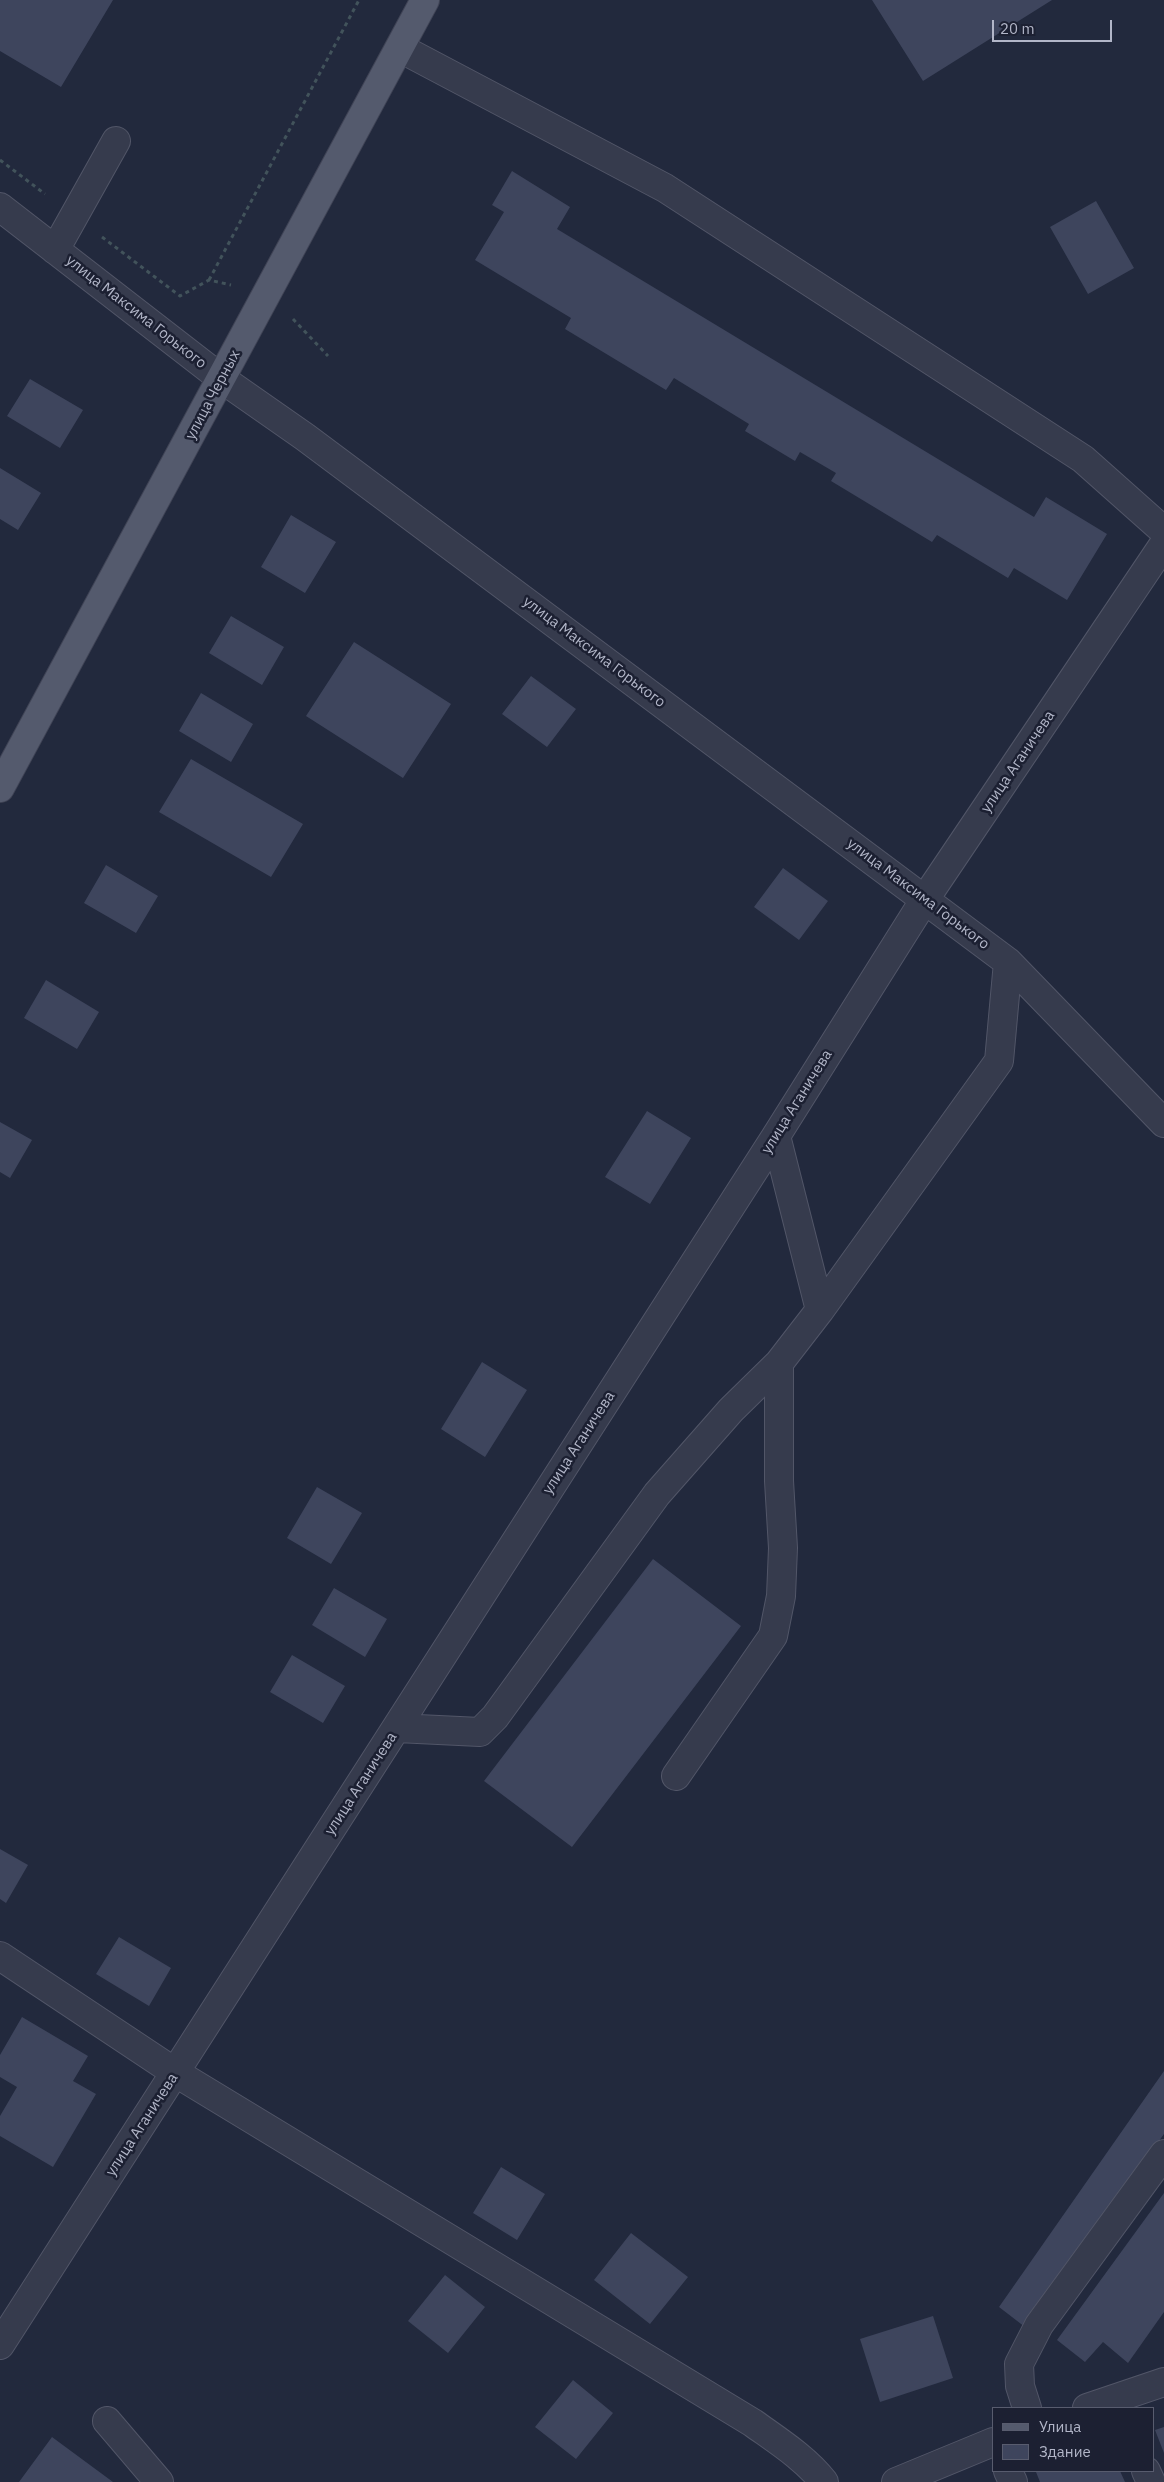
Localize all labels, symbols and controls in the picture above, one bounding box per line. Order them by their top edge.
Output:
scale bar [994,10,1114,42]
text: 20 m [1000,19,1035,38]
street label: улица Максима Горького [62,251,210,373]
street label: улица Черных [182,347,244,443]
street label: улица Максима Горького [519,593,669,711]
street label: улица Аганичева [977,708,1059,816]
street label: улица Максима Горького [843,835,993,953]
street label: улица Аганичева [758,1047,836,1157]
street label: улица Аганичева [539,1388,619,1498]
street label: улица Аганичева [321,1729,401,1839]
street label: улица Аганичева [102,2070,182,2180]
legend [992,2407,1154,2472]
text: Улица [1039,2417,1081,2436]
text: Здание [1039,2442,1091,2461]

